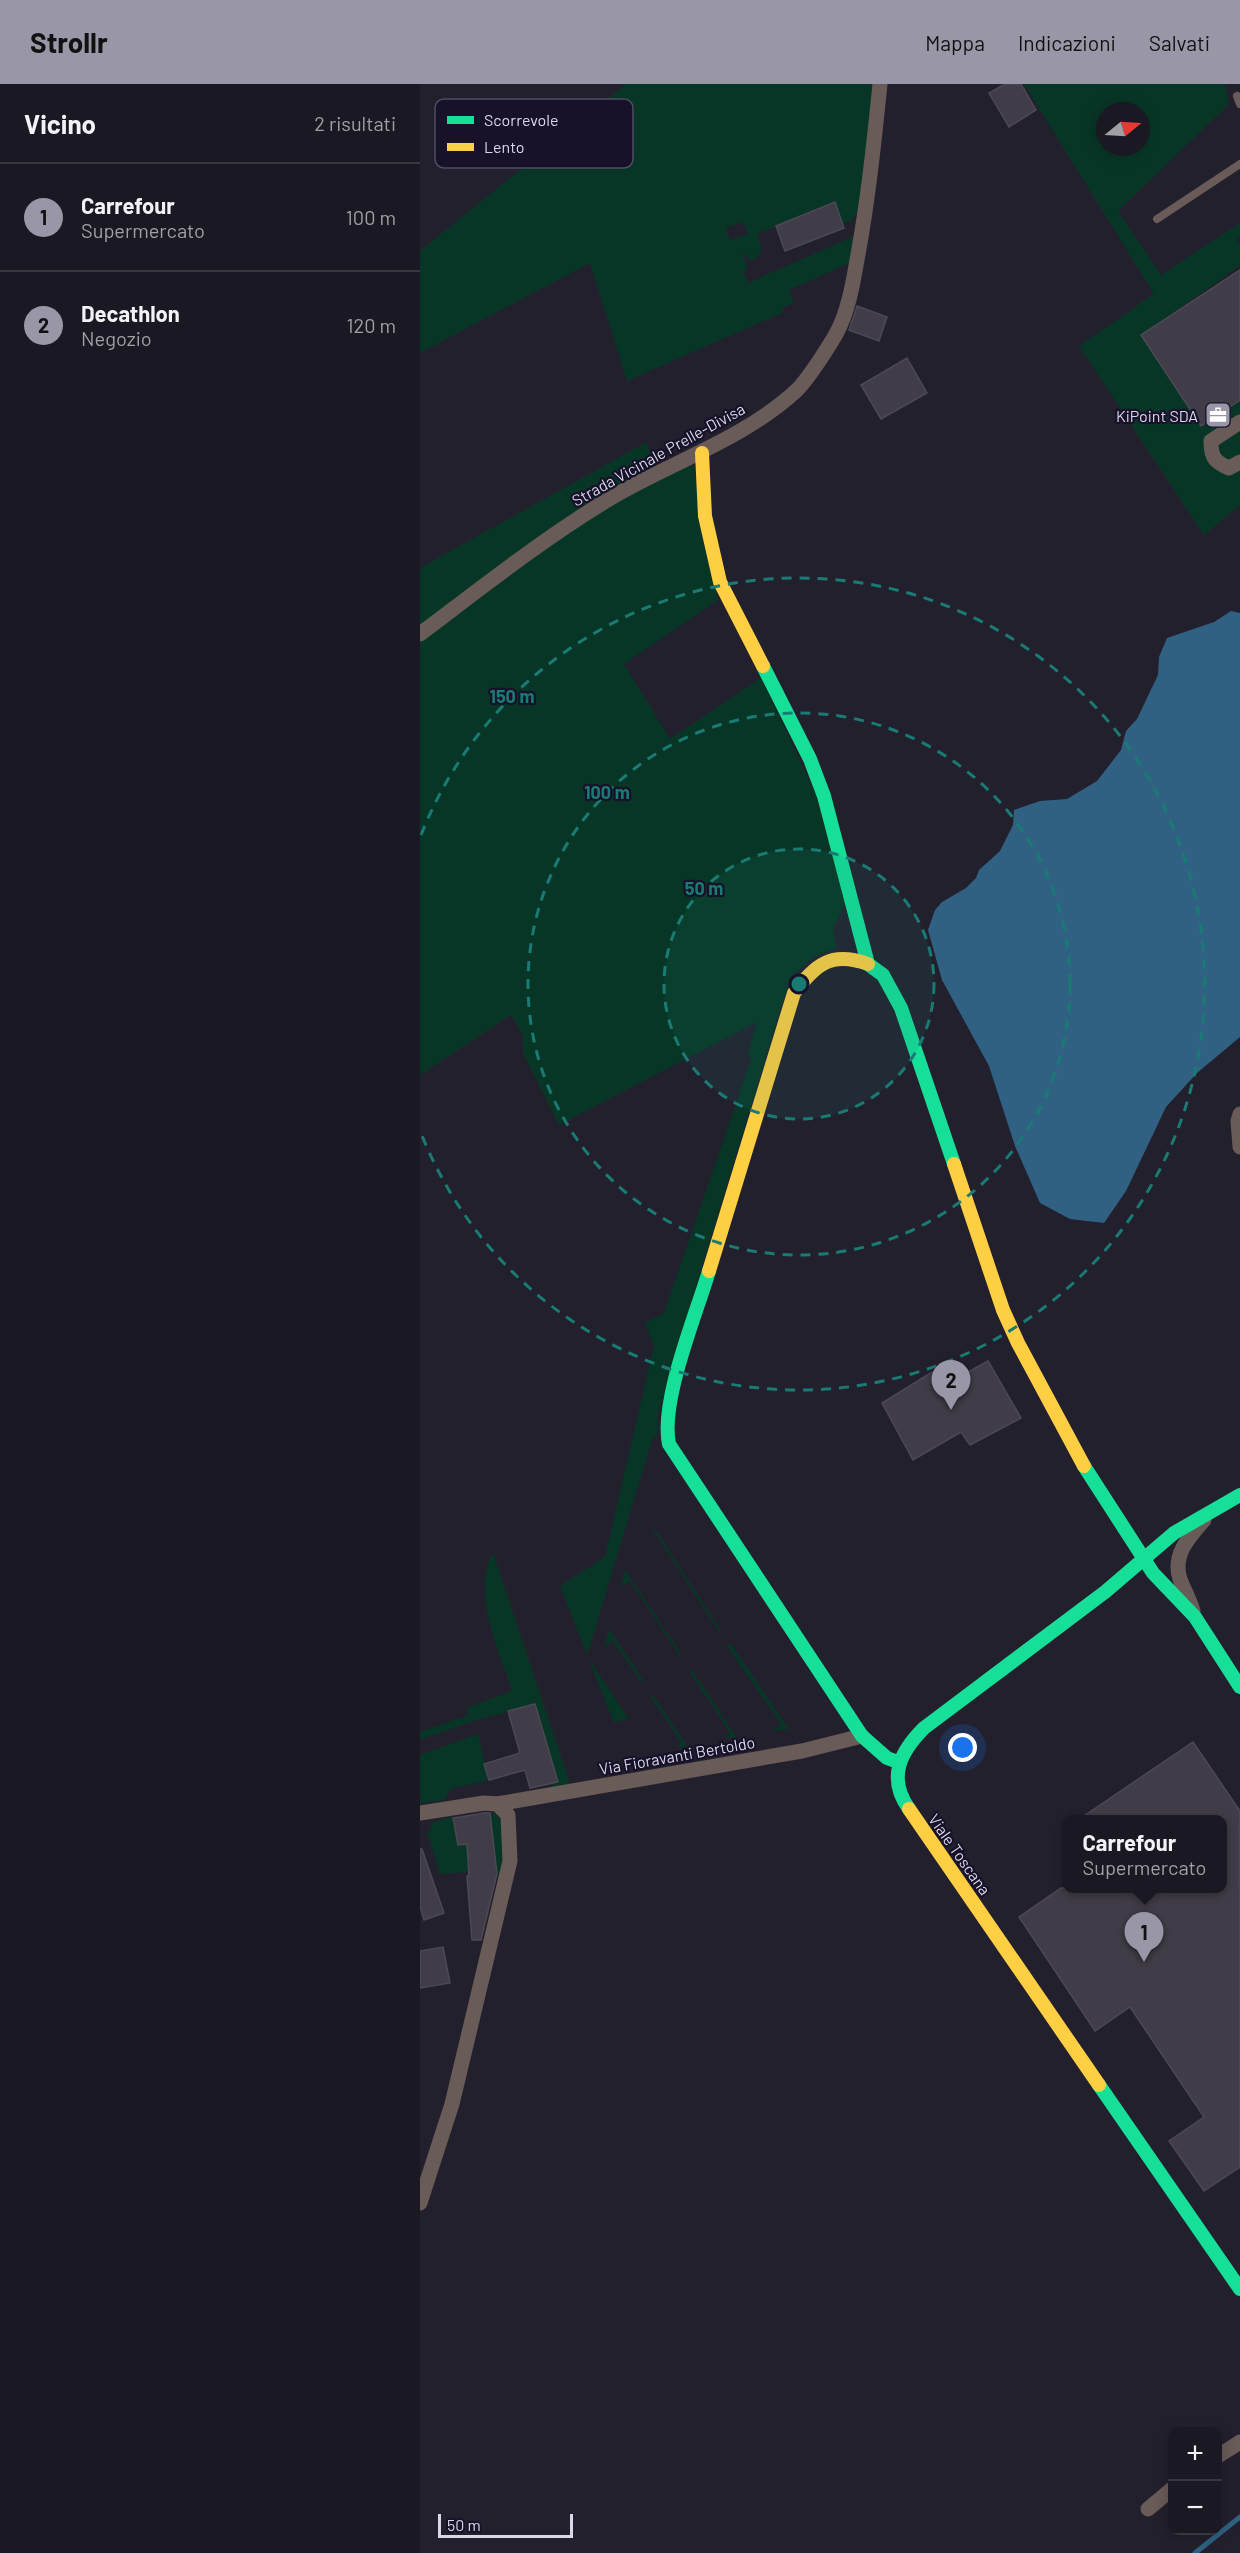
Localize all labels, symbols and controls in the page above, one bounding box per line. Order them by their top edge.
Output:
text: Strollr [30,25,108,59]
text: Mappa [925,30,985,55]
text: Indicazioni [1018,30,1116,55]
text: Salvati [1149,30,1210,55]
legend [435,99,633,168]
north arrow [1096,102,1150,156]
text: Vicino [24,108,96,139]
text: Scorrevole [484,110,558,129]
text: 2 risultati [314,111,396,135]
text: Lento [484,137,525,156]
text: Carrefour [81,192,175,218]
text: 1 [40,205,47,229]
text: 100 m [346,205,396,229]
text: Supermercato [81,218,205,242]
text: Decathlon [81,300,180,326]
text: 2 [38,313,49,337]
text: 120 m [346,313,396,337]
text: Negozio [81,326,152,350]
street label: Strada Vicinale Prelle-Divisa [568,398,748,510]
office icon: KiPoint SDA [1203,400,1233,430]
place label: KiPoint SDA [1116,406,1198,425]
text: 150 m [490,685,534,707]
text: 100 m [584,781,630,803]
text: 50 m [685,877,723,899]
centre of rings [789,974,809,994]
pin: 2 [932,1360,970,1410]
street label: Via Fioravanti Bertoldo [598,1732,756,1778]
your location [948,1733,977,1762]
street label: Viale Toscana [925,1810,995,1898]
popup [1062,1815,1227,1893]
text: Carrefour [1083,1829,1176,1855]
text: Supermercato [1083,1855,1206,1879]
pin: 1 [1124,1912,1164,1962]
map controls [1168,2427,1222,2535]
button: + [1168,2427,1222,2481]
button: − [1168,2481,1222,2535]
scale bar [438,2511,573,2538]
text: 50 m [447,2515,481,2534]

